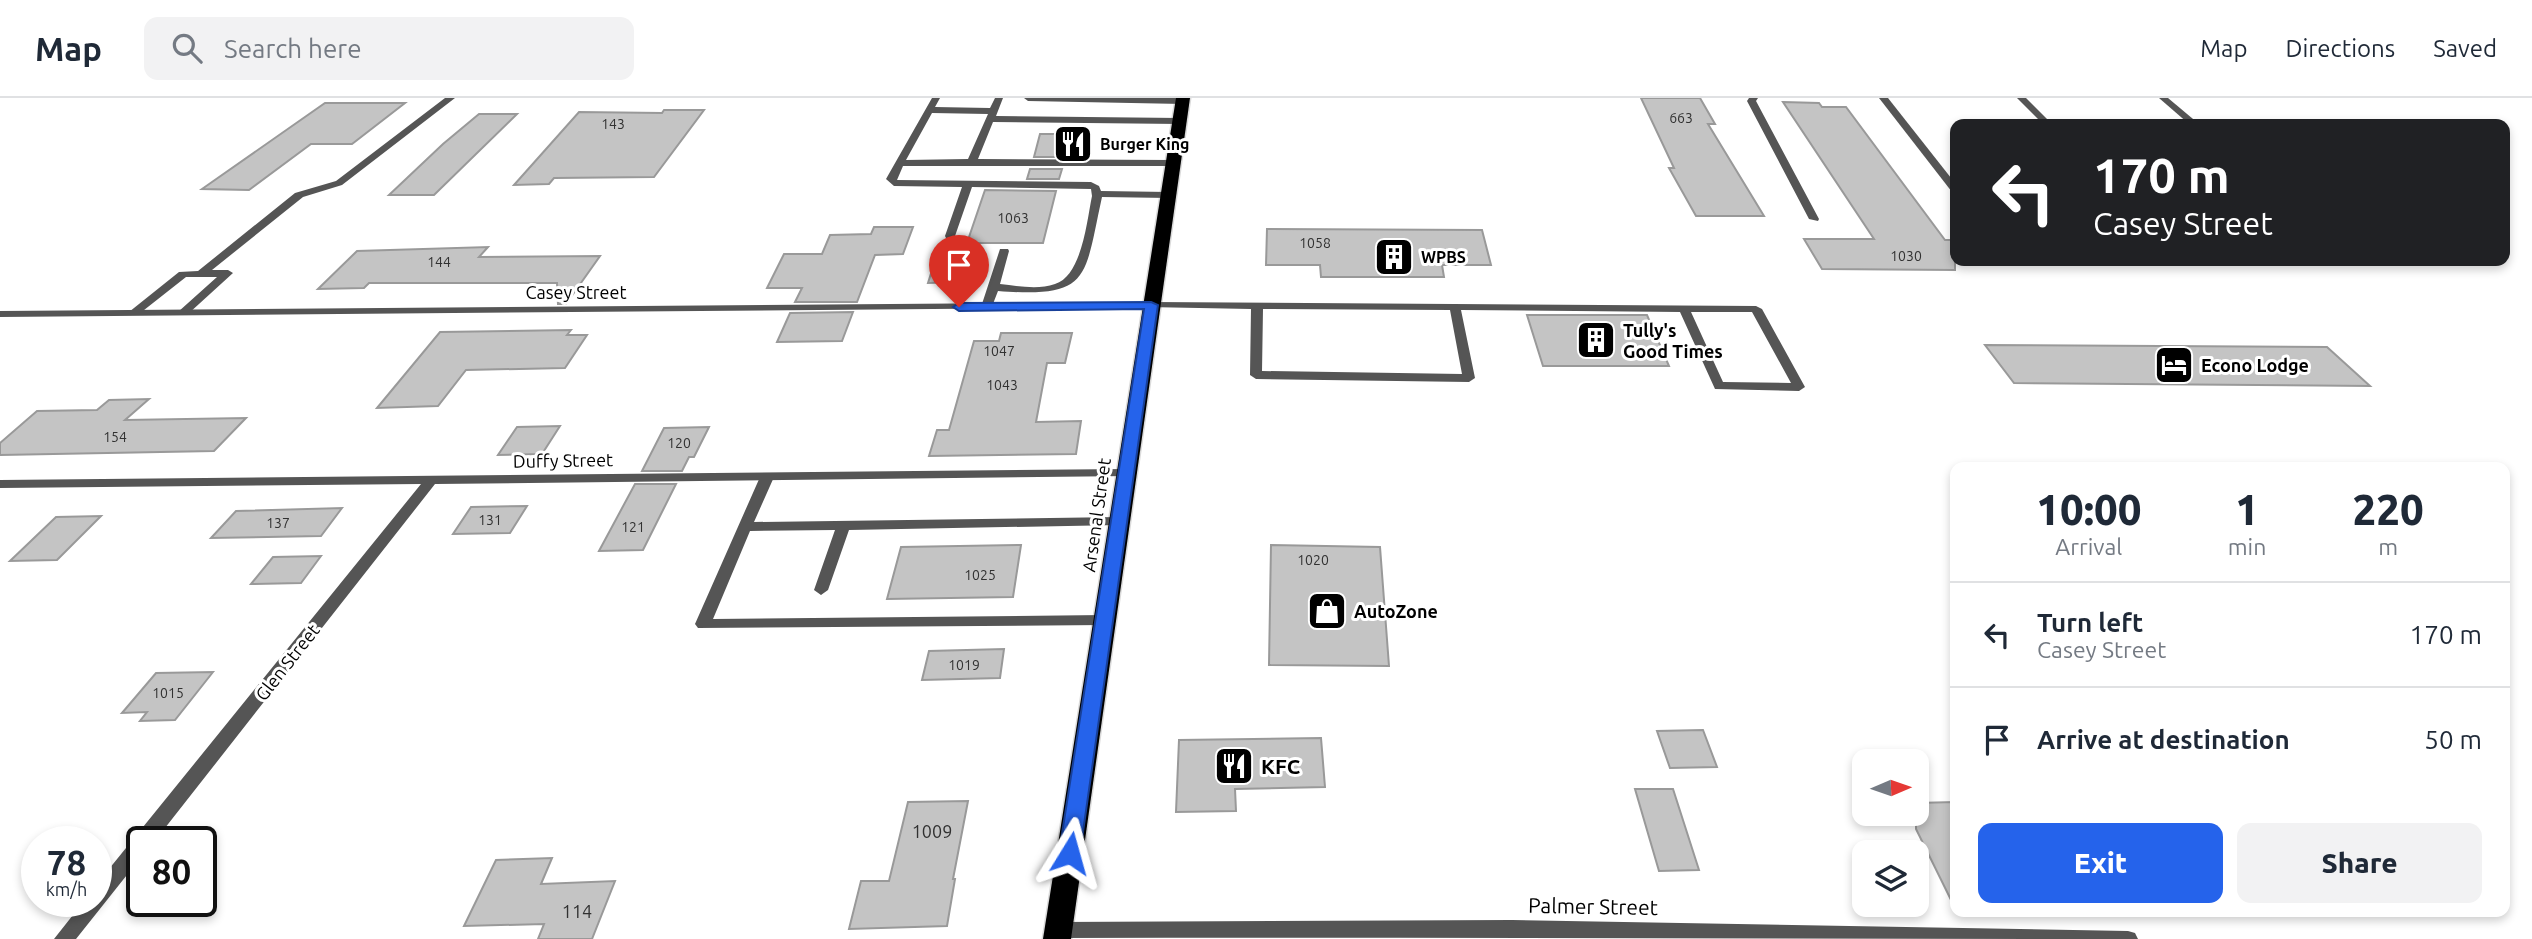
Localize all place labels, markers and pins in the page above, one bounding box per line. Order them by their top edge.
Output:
restaurant icon: Burger King [1052,123,1094,165]
place label: Burger King [1100,135,1190,153]
pin [929,235,989,307]
building icon: WPBS [1373,236,1415,278]
place label: WPBS [1421,248,1466,266]
building icon: Tully's Good Times [1575,319,1617,361]
place label: Tully's Good Times [1623,320,1723,361]
hotel icon: Econo Lodge [2153,344,2195,386]
place label: Econo Lodge [2201,355,2309,375]
shop icon: AutoZone [1306,590,1348,632]
place label: AutoZone [1354,601,1438,621]
restaurant icon: KFC [1213,745,1255,787]
place label: KFC [1261,754,1300,778]

